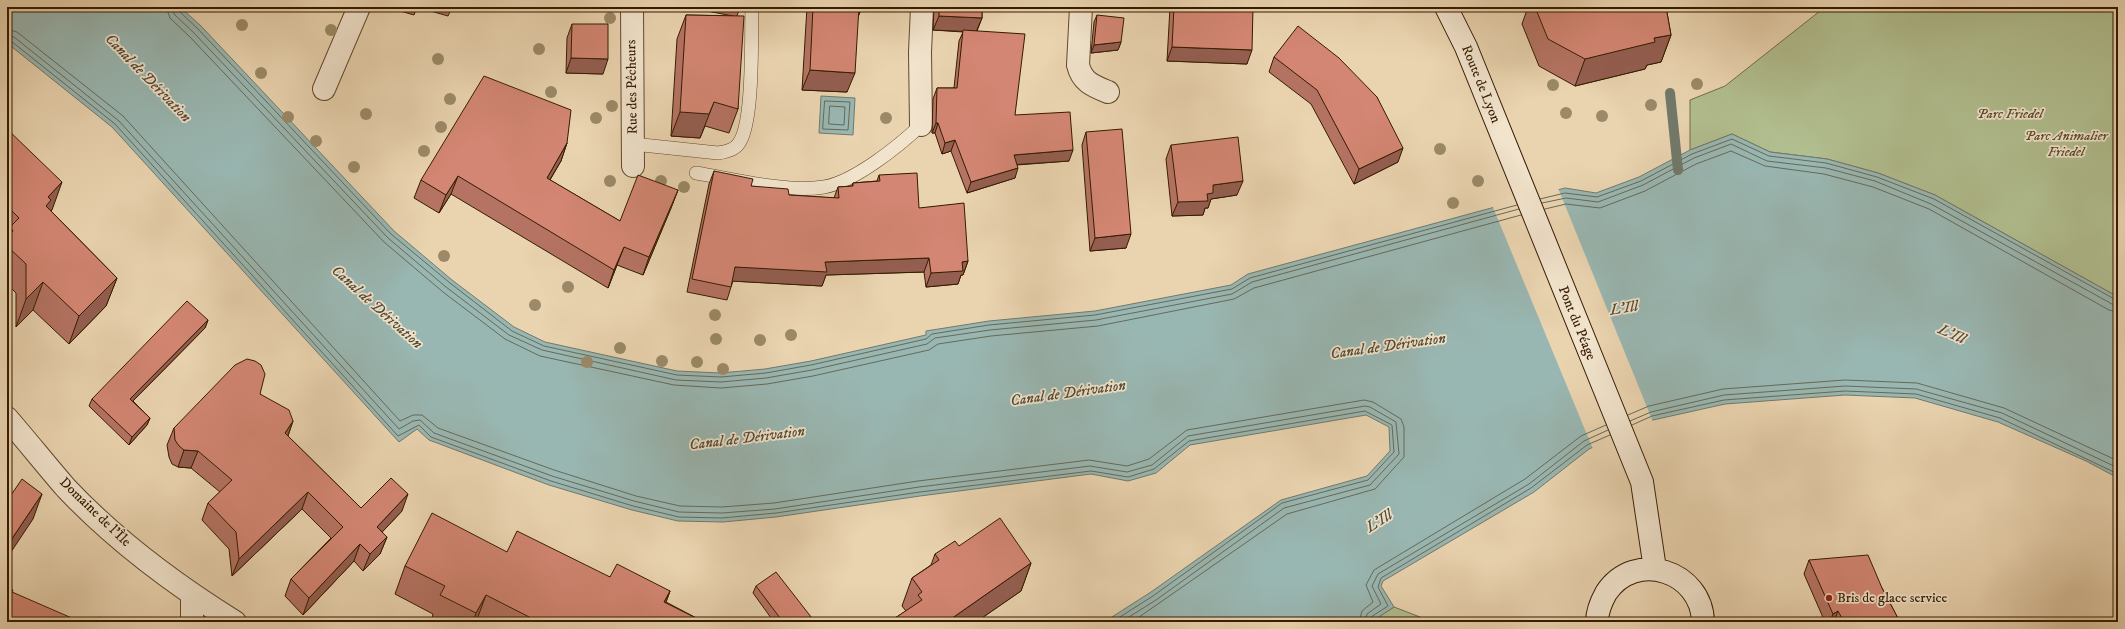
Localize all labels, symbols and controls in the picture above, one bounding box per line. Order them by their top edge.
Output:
water label: Canal de Dérivation [101,30,195,127]
street label: Rue des Pêcheurs [622,39,642,135]
street label: Route de Lyon [1457,42,1505,126]
park label: Parc Friedel [1977,105,2044,123]
park label: Parc Animalier Friedel [2025,127,2108,161]
water label: Canal de Dérivation [327,261,427,353]
street label: Pont du Péage [1554,283,1600,363]
water label: L'Ill [1608,296,1641,320]
water label: L'Ill [1934,319,1971,349]
water label: Canal de Dérivation [1329,328,1447,363]
water label: Canal de Dérivation [1009,375,1127,410]
water label: Canal de Dérivation [688,421,806,455]
street label: Domaine de l'Île [55,473,135,551]
water label: L'Ill [1361,504,1398,537]
place label: Bris de glace service [1837,589,1948,607]
marker: Bris de glace service [1824,593,1834,603]

